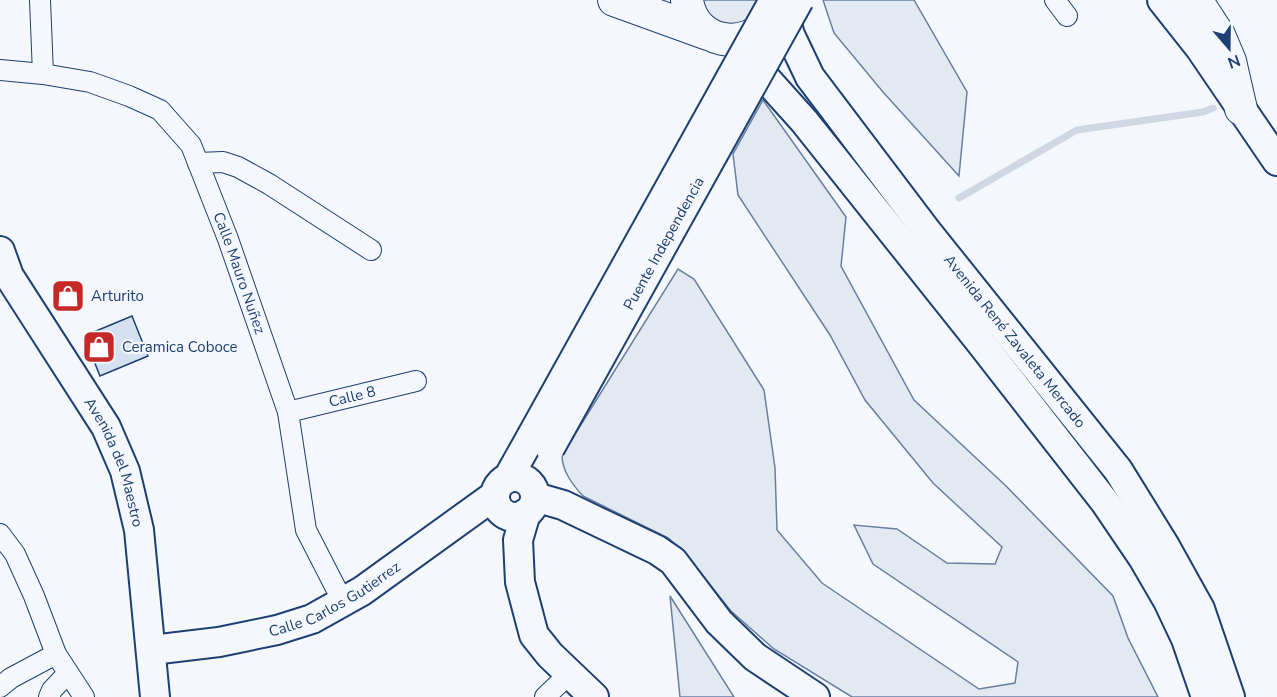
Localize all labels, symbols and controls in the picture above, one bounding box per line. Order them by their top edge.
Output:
north arrow [1199,18,1259,78]
text: N [1224,49,1243,74]
street label: Puente Independencia [619,173,709,314]
street label: Calle Mauro Nuñez [208,209,270,337]
street label: Avenida René Zavaleta Mercado [939,251,1090,432]
shop icon: Arturito [50,278,86,314]
place label: Arturito [91,286,144,306]
shop icon: Ceramica Coboce [81,329,117,365]
place label: Ceramica Coboce [122,337,238,357]
street label: Calle 8 [327,381,378,412]
street label: Avenida del Maestro [80,394,148,529]
street label: Calle Carlos Gutierrez [267,557,404,641]

